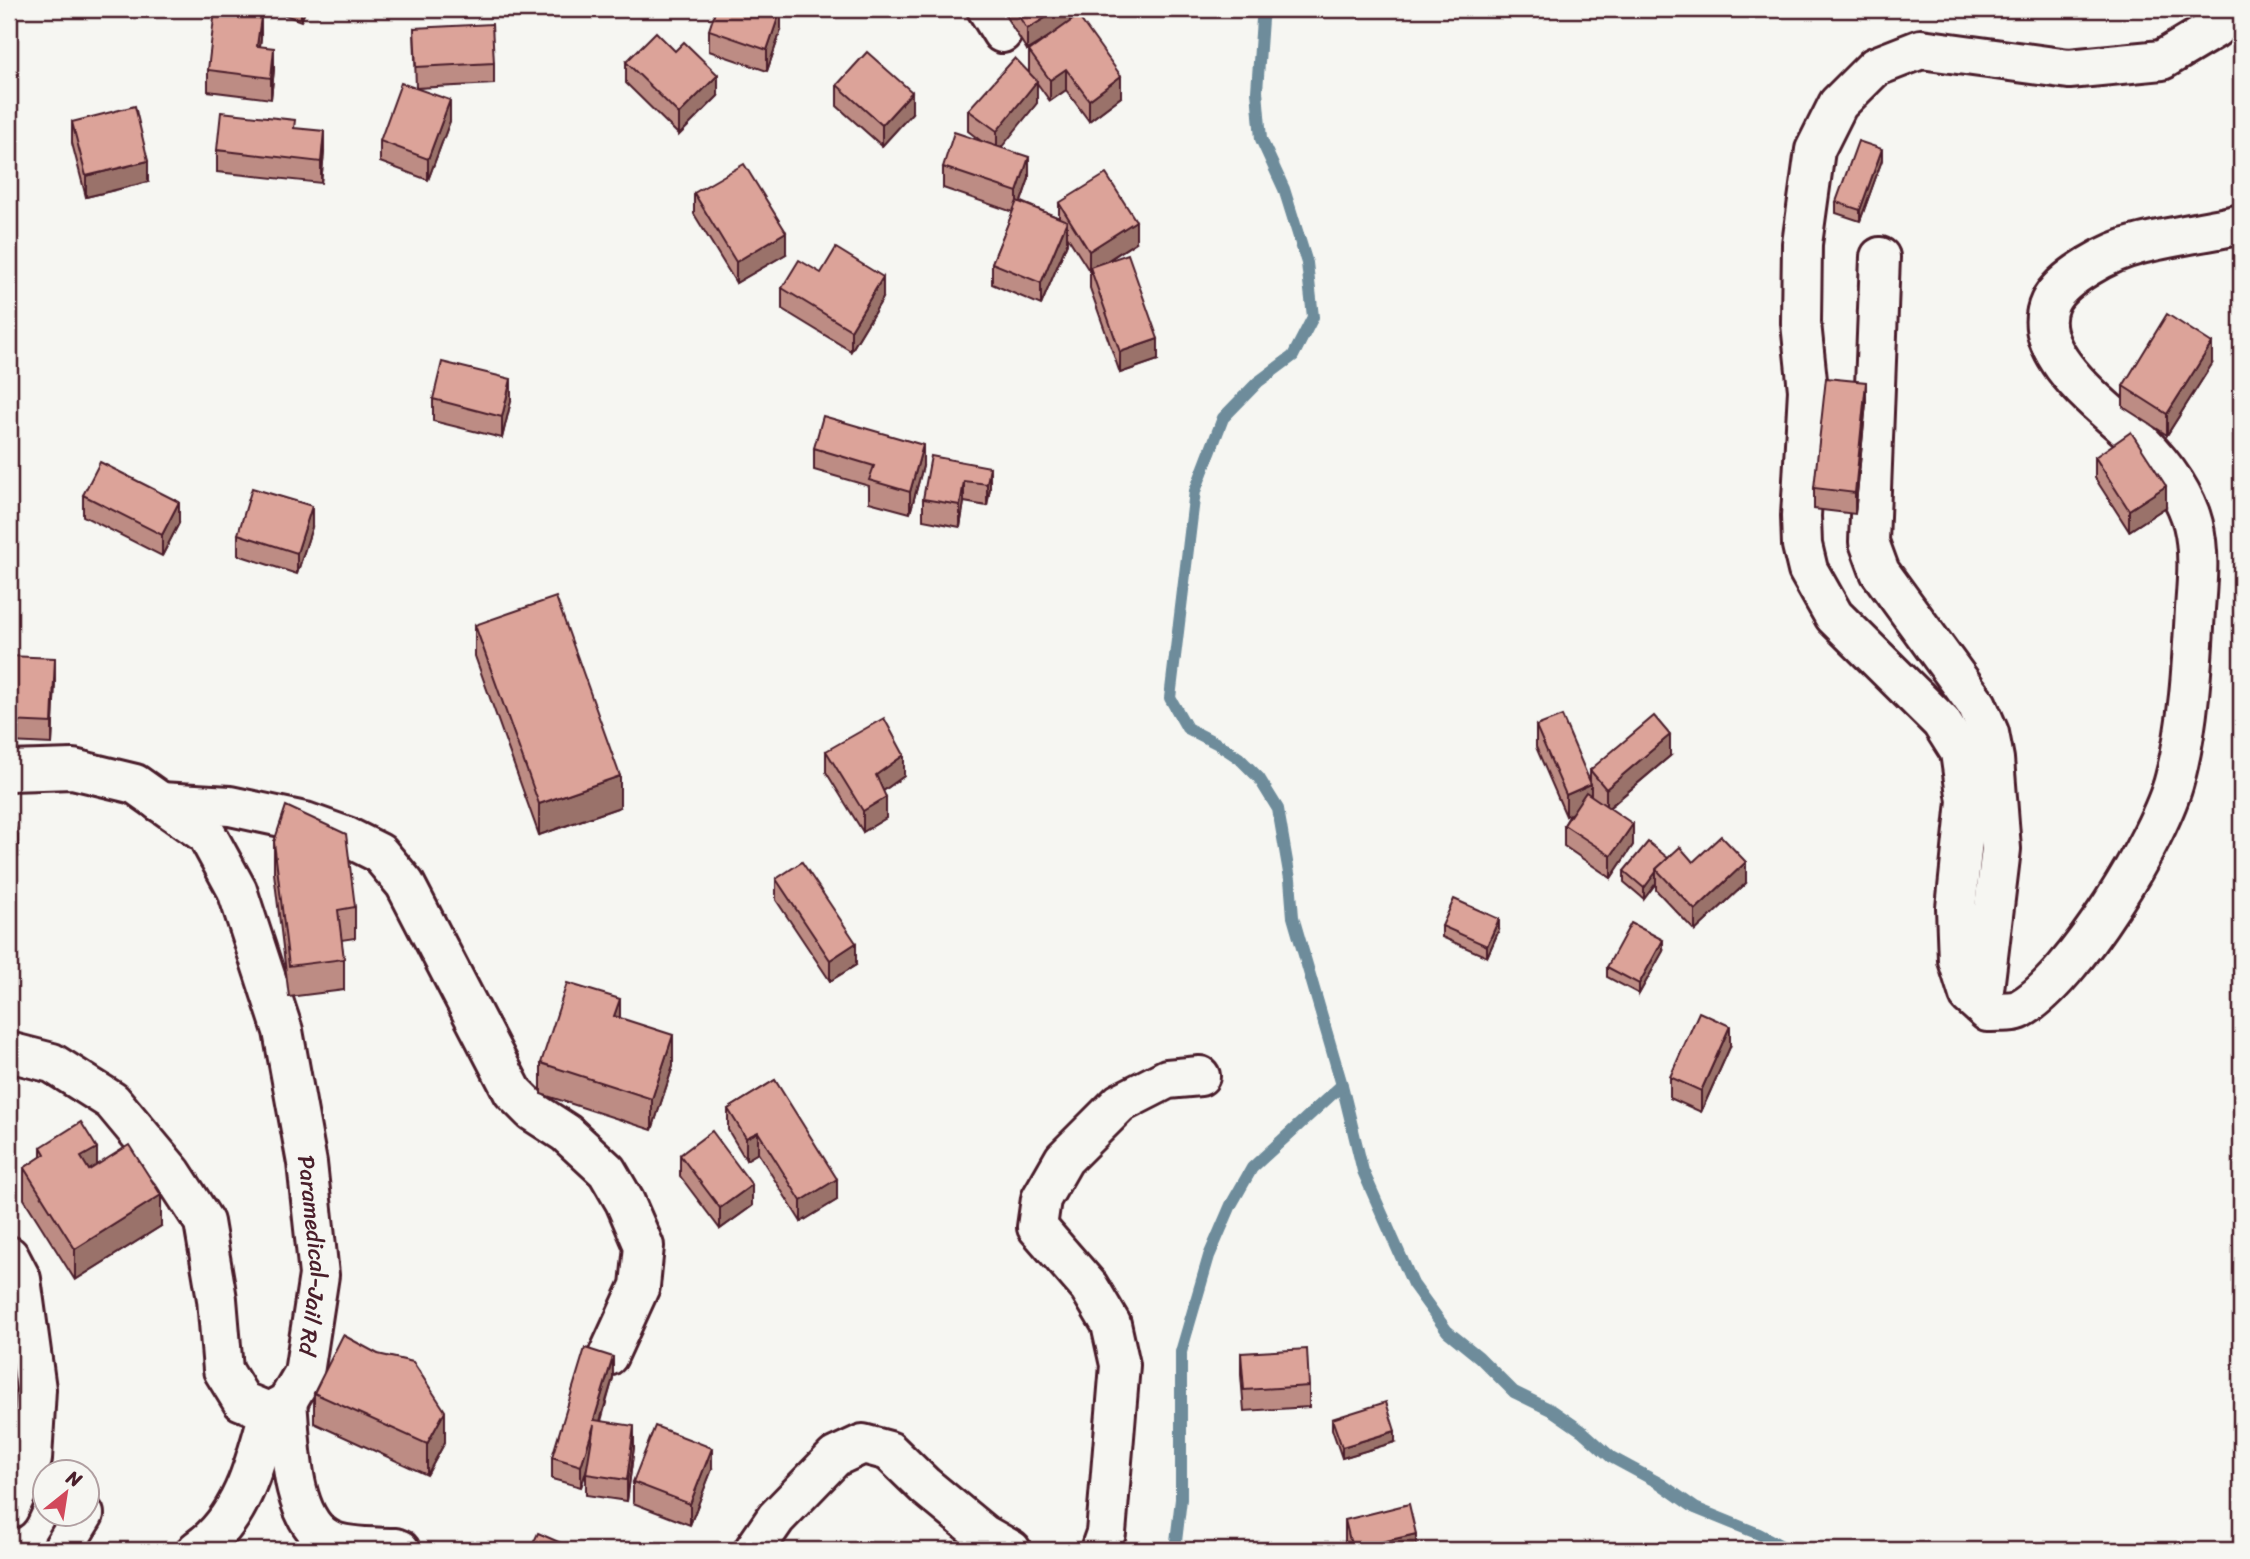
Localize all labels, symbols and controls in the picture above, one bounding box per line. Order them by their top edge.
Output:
street label: Paramedical-Jail Rd [285,1152,339,1360]
north arrow [32,1458,102,1528]
text: N [59,1461,89,1497]

